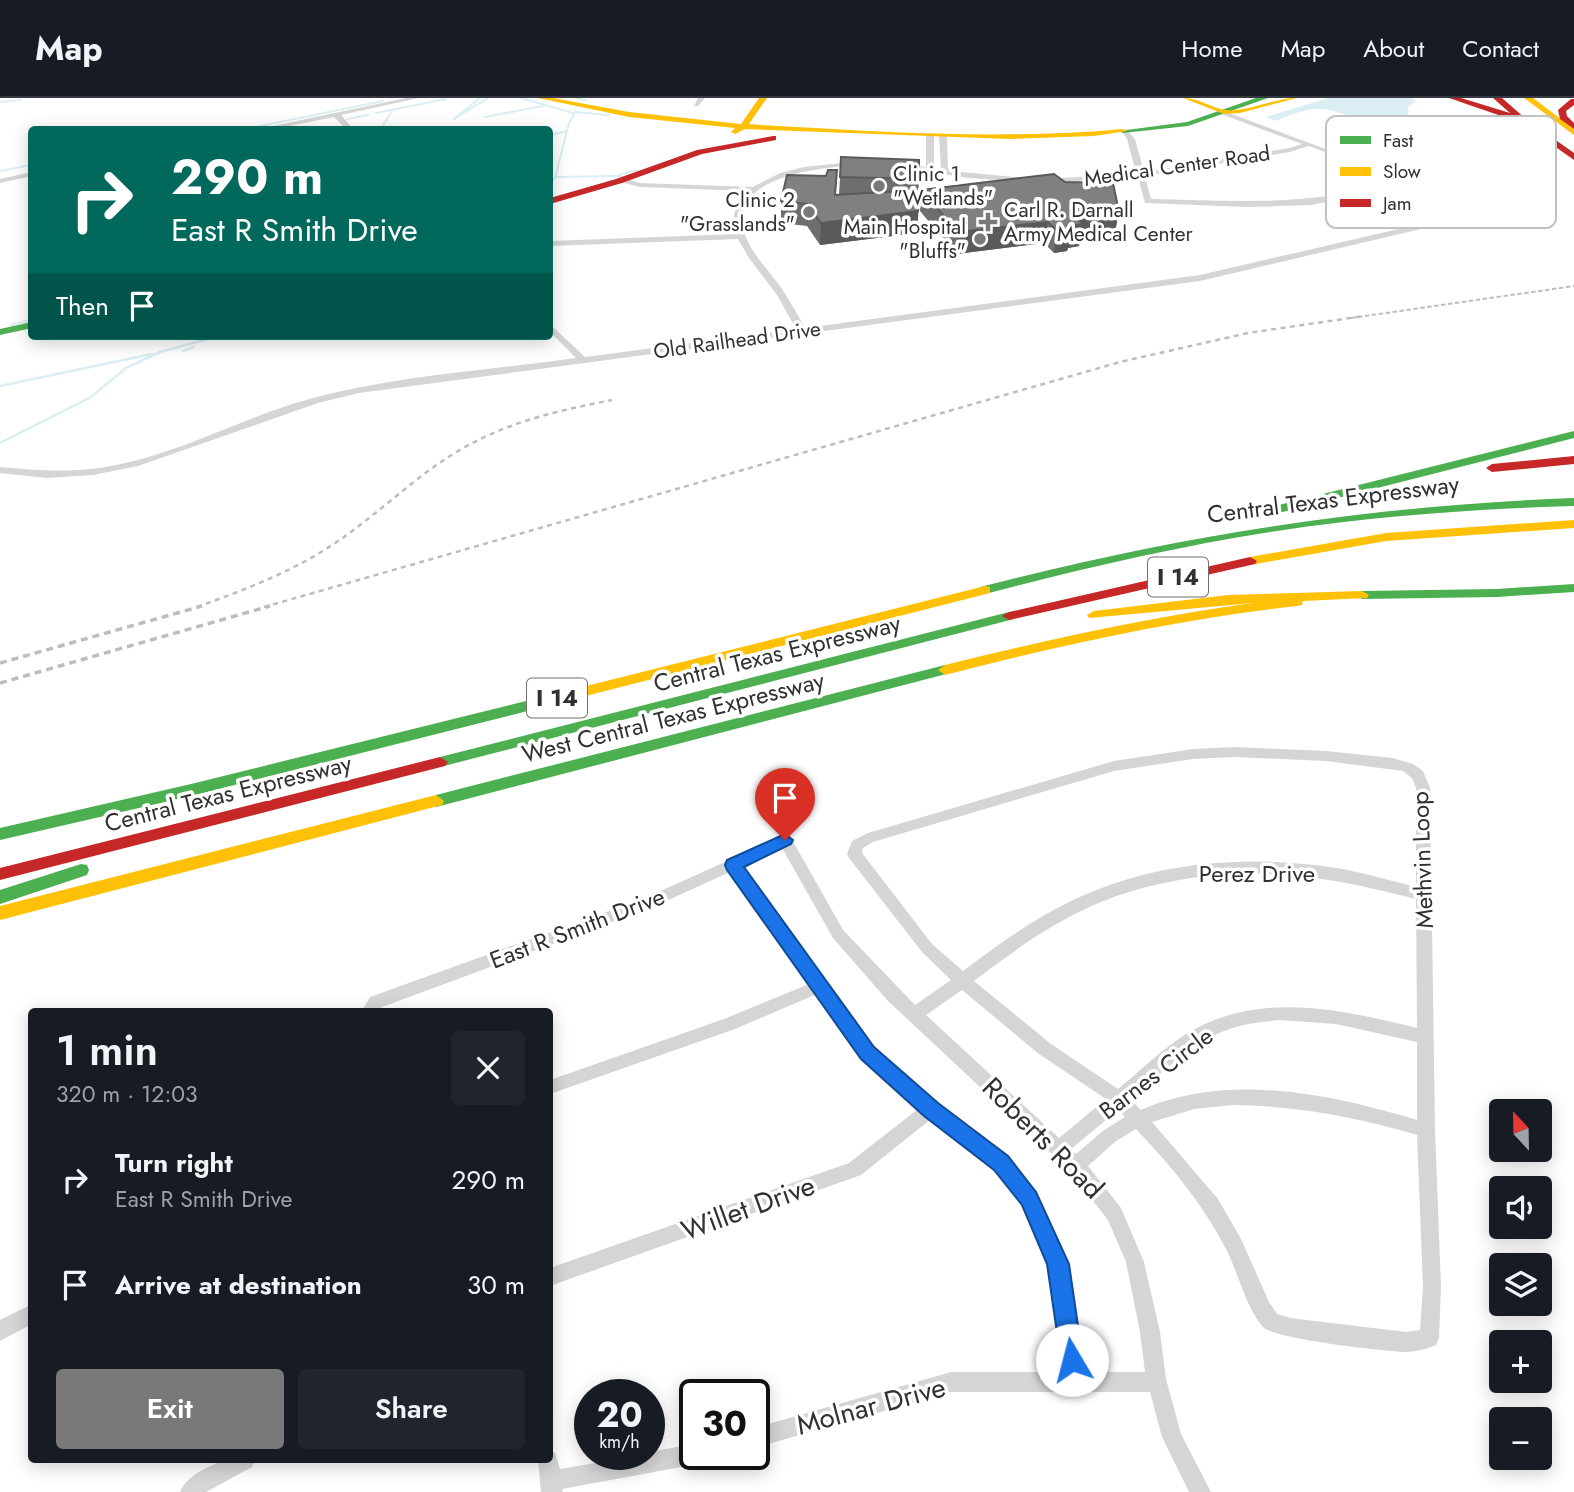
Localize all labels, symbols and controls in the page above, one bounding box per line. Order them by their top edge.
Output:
text: Map [35,25,103,72]
text: Home [1181,31,1243,66]
text: Map [1281,31,1325,66]
text: About [1363,31,1424,66]
text: Contact [1462,31,1539,66]
legend [1326,116,1556,228]
text: Fast [1383,127,1414,154]
street label: Medical Center Road [1082,138,1272,194]
text: 290 m [171,142,323,212]
icon: right [56,154,147,245]
text: Slow [1383,158,1421,185]
place label: Clinic 1 "Wetlands" [893,159,993,213]
marker: Clinic 1 "Wetlands" [871,178,887,194]
place label: Clinic 2 "Grasslands" [680,185,795,239]
text: Jam [1380,190,1412,217]
place label: Carl R. Darnall Army Medical Center [1004,195,1193,249]
marker: Clinic 2 "Grasslands" [801,204,817,220]
text: East R Smith Drive [171,207,418,253]
place label: Main Hospital "Bluffs" [844,212,966,266]
marker: Carl R. Darnall Army Medical Center [978,212,998,232]
marker: Main Hospital "Bluffs" [972,231,988,247]
text: Then [56,287,109,325]
icon: arrive [123,287,161,325]
street label: Old Railhead Drive [651,313,823,367]
street label: Central Texas Expressway [1205,466,1461,532]
road number: I 14 [1148,558,1208,597]
street label: Central Texas Expressway [650,605,905,701]
street label: West Central Texas Expressway [518,662,828,772]
road number: I 14 [527,678,587,718]
street label: Central Texas Expressway [101,745,356,841]
pin [755,768,815,840]
icon: arrive [766,779,804,817]
street label: Methvin Loop [1402,791,1442,929]
street label: Perez Drive [1199,856,1315,891]
street label: East R Smith Drive [484,879,670,977]
street label: Barnes Circle [1092,1018,1220,1128]
text: 1 min [56,1020,158,1081]
button: close [451,1031,525,1105]
street label: Roberts Road [973,1068,1113,1208]
text: 320 m · 12:03 [56,1077,198,1111]
north arrow [1489,1099,1552,1162]
map controls [1489,1099,1552,1470]
text: Turn right [115,1144,233,1182]
icon: right [56,1161,94,1199]
text: 290 m [452,1161,525,1199]
street label: Willet Drive [675,1165,821,1251]
button: sound [1489,1176,1552,1239]
text: East R Smith Drive [115,1182,292,1216]
button: layers [1489,1253,1552,1316]
icon: arrive [56,1266,94,1304]
text: Arrive at destination [115,1266,362,1304]
text: 30 m [467,1266,525,1304]
position arrow [1035,1323,1109,1397]
button: + [1489,1330,1552,1393]
street label: Molnar Drive [792,1366,950,1446]
button: Exit [56,1369,284,1449]
button: Share [298,1369,525,1449]
speed limit sign: 30 [679,1379,770,1470]
text: 20 [596,1390,643,1440]
button: − [1489,1407,1552,1470]
text: km/h [599,1429,640,1455]

